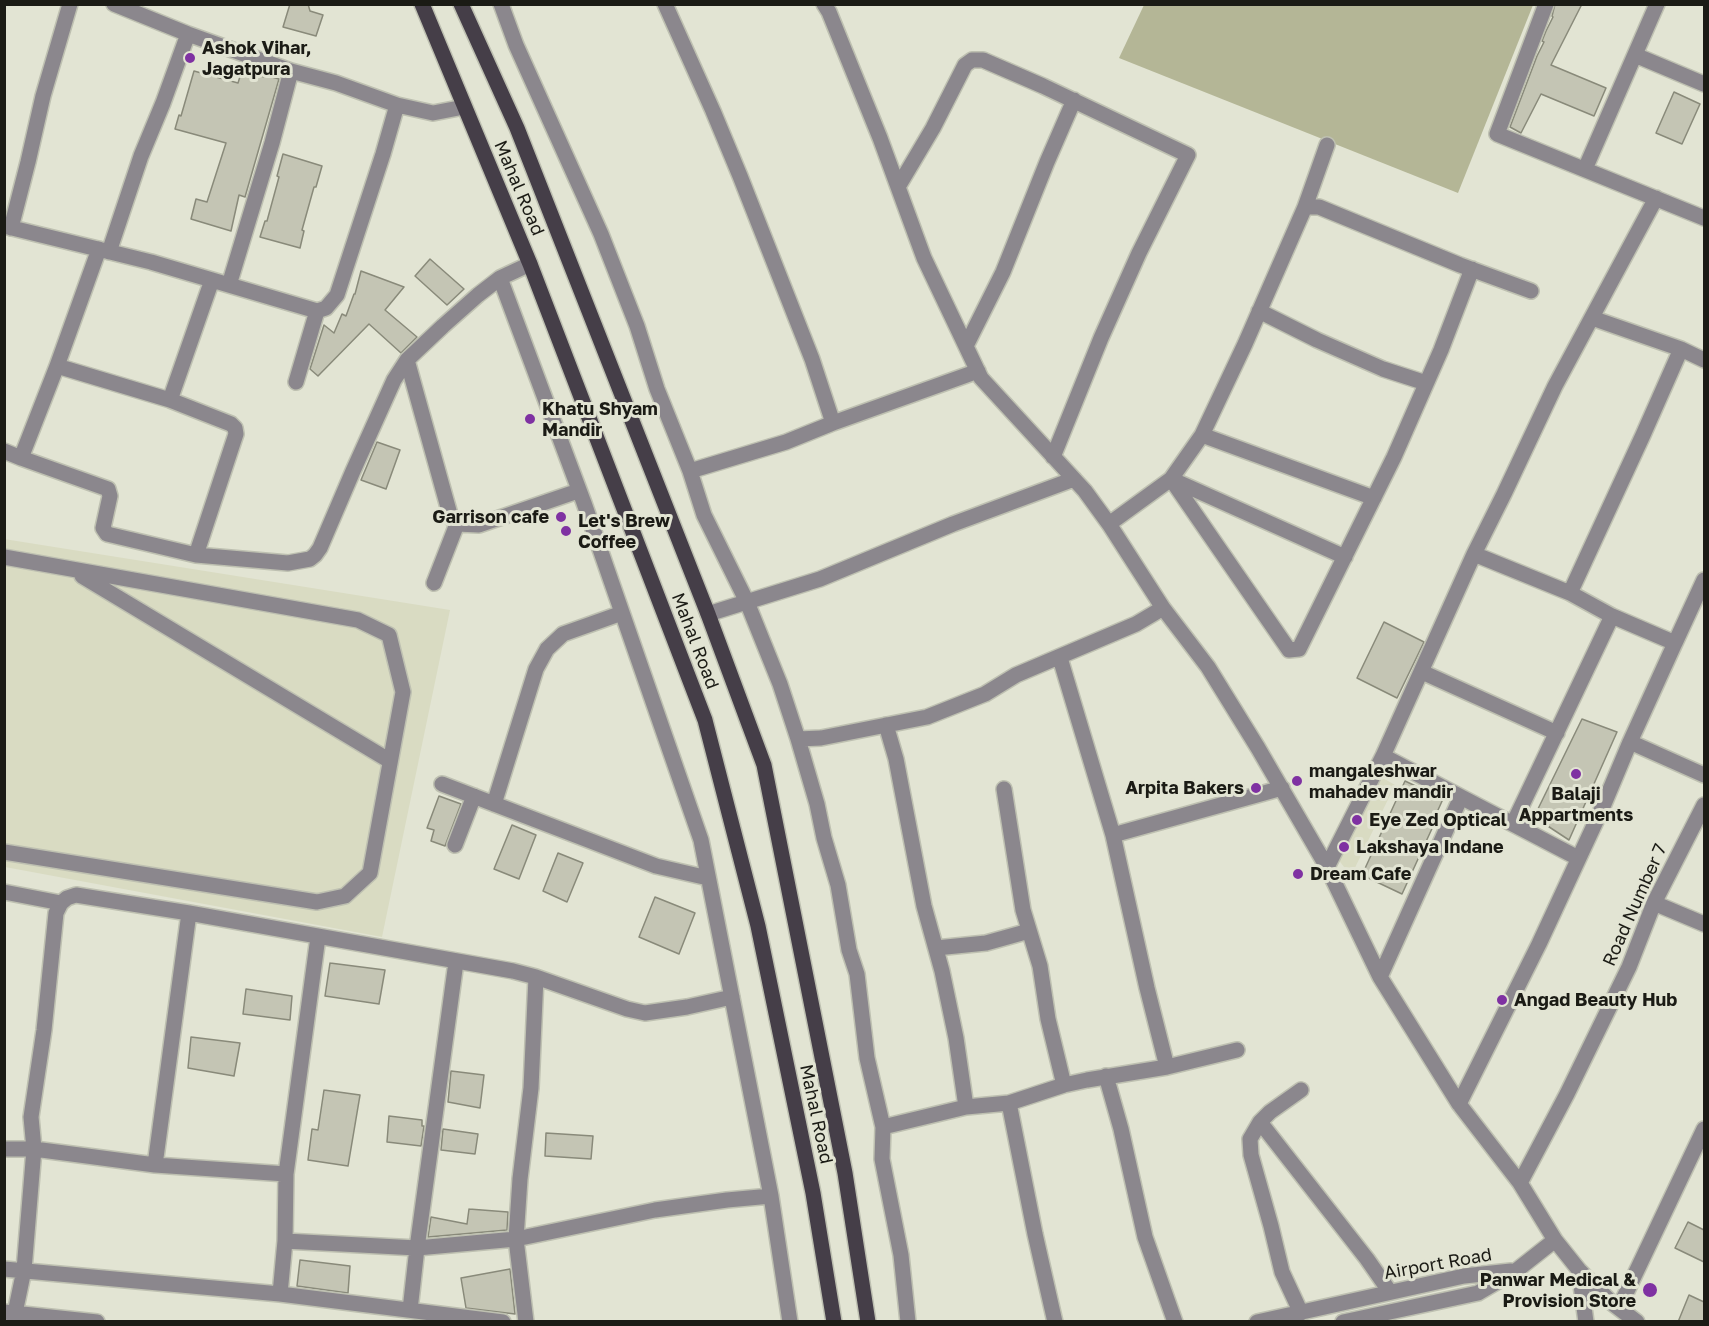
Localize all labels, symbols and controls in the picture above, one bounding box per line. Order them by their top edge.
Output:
place label: Ashok Vihar, Jagatpura [202,37,311,80]
marker: Ashok Vihar, Jagatpura [183,51,197,65]
street label: Mahal Road [489,137,549,239]
place label: Khatu Shyam Mandir [542,398,658,440]
marker: Khatu Shyam Mandir [523,412,537,426]
place label: Garrison cafe [432,506,549,528]
marker: Garrison cafe [554,510,568,524]
place label: Let's Brew Coffee [578,510,670,552]
marker: Let's Brew Coffee [559,524,573,538]
street label: Mahal Road [667,590,723,692]
place label: mangaleshwar mahadev mandir [1309,760,1453,802]
marker: Balaji Appartments [1569,767,1583,781]
marker: mangaleshwar mahadev mandir [1290,774,1304,788]
place label: Arpita Bakers [1125,777,1244,799]
marker: Arpita Bakers [1249,781,1263,795]
place label: Balaji Appartments [1519,783,1633,826]
place label: Eye Zed Optical [1369,809,1507,831]
marker: Eye Zed Optical [1350,813,1364,827]
place label: Lakshaya Indane [1356,836,1504,858]
marker: Lakshaya Indane [1337,840,1351,854]
street label: Road Number 7 [1598,840,1672,970]
place label: Dream Cafe [1310,863,1411,885]
marker: Dream Cafe [1291,867,1305,881]
place label: Angad Beauty Hub [1514,989,1677,1011]
marker: Angad Beauty Hub [1495,993,1509,1007]
street label: Mahal Road [795,1062,837,1166]
street label: Airport Road [1382,1244,1494,1284]
place label: Panwar Medical & Provision Store [1480,1269,1636,1312]
marker: Panwar Medical & Provision Store [1641,1281,1659,1299]

